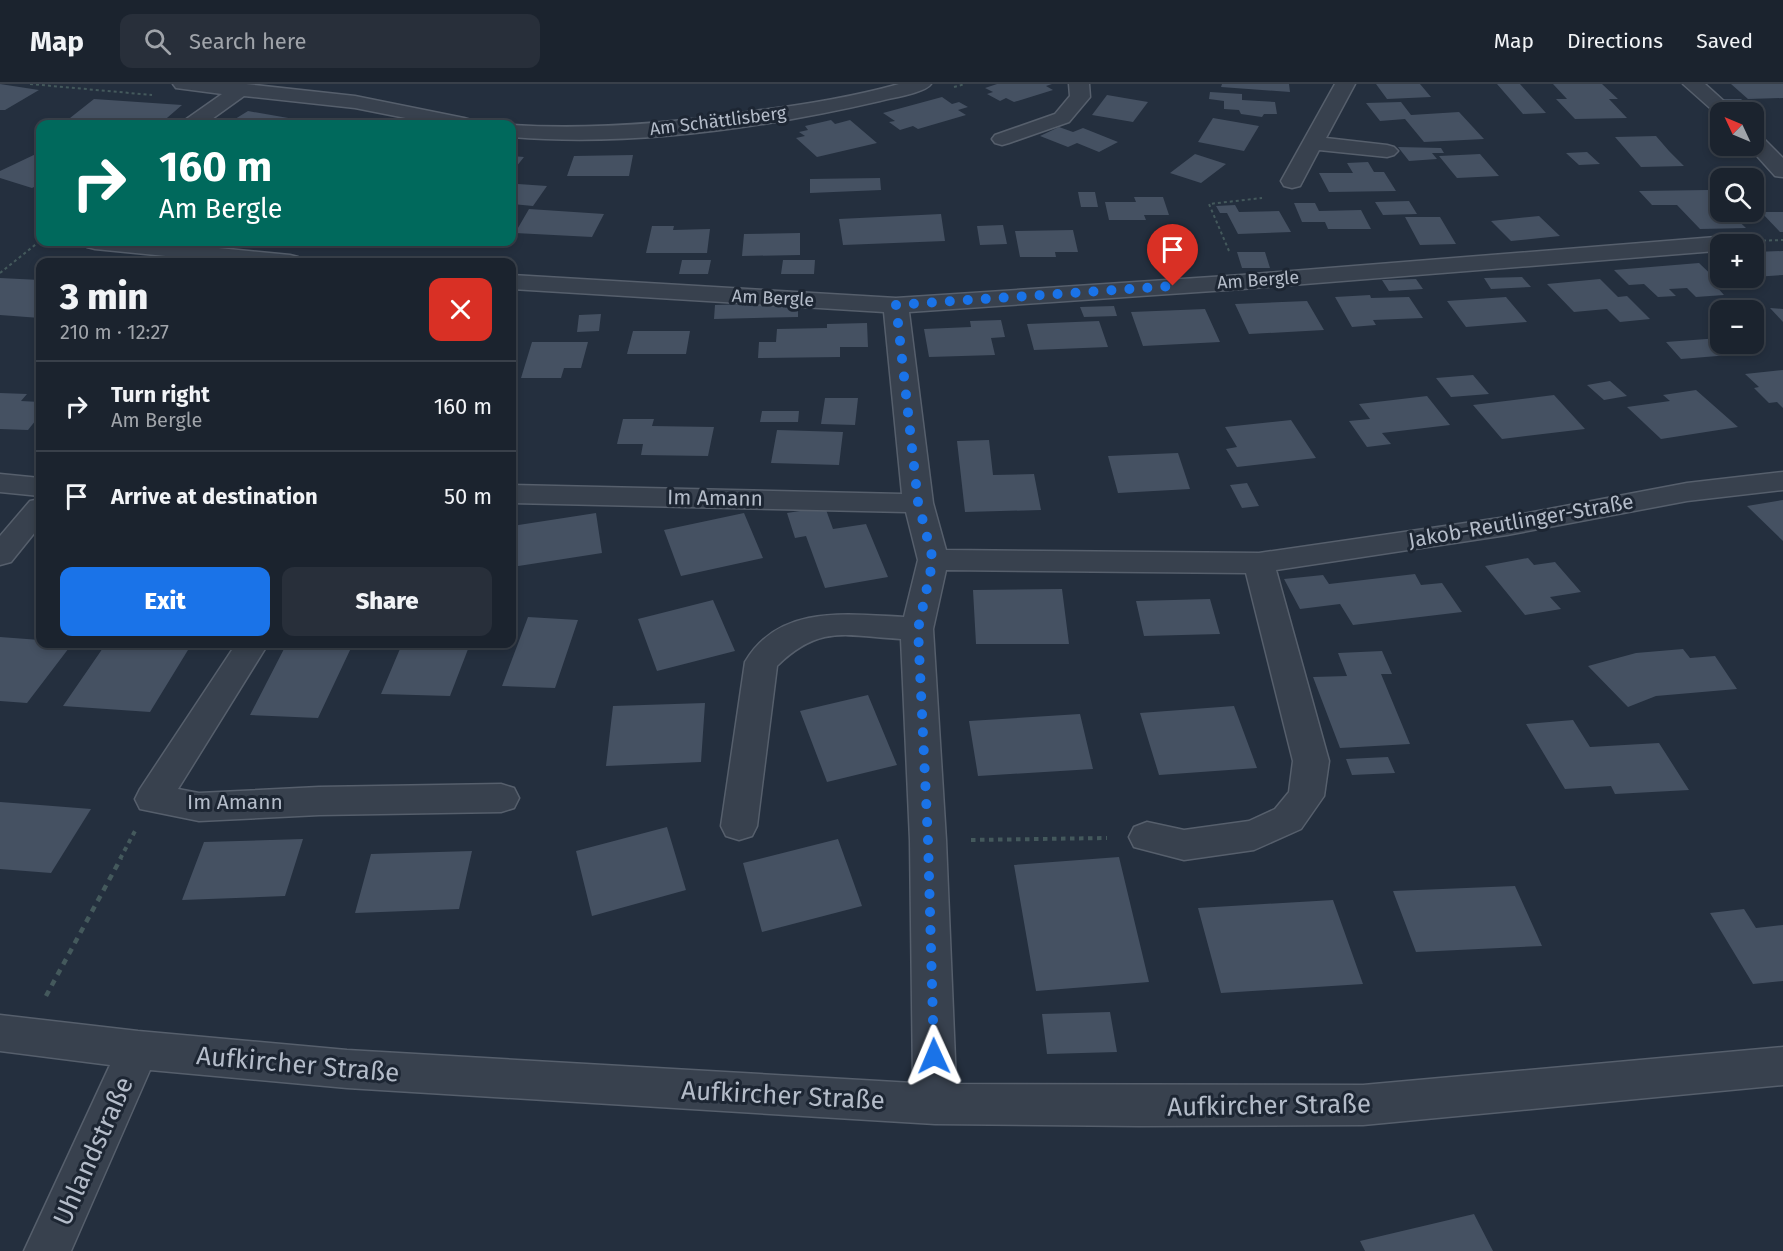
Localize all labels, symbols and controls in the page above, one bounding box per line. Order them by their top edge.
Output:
search box [120,14,540,68]
text: Map [30,25,84,58]
icon: search [141,25,174,58]
text: Search here [189,28,307,55]
text: Map [1494,28,1534,54]
text: Directions [1567,28,1663,54]
text: Saved [1696,28,1753,54]
street label: Am Schättlisberg [648,102,788,140]
north arrow [1710,102,1764,156]
map controls [1710,102,1764,354]
text: 160 m [159,142,272,192]
icon: right [60,144,138,222]
button: search [1710,168,1764,222]
text: Am Bergle [159,193,282,225]
pin [1147,224,1198,286]
icon: arrive [1156,233,1189,266]
button: + [1710,234,1764,288]
street label: Am Bergle [1216,266,1300,294]
text: 3 min [60,275,148,319]
button: close [429,278,492,341]
street label: Am Bergle [731,285,815,311]
button: − [1710,300,1764,354]
text: 210 m · 12:27 [60,320,169,344]
text: Turn right [111,381,210,408]
icon: right [60,390,93,423]
text: 160 m [434,393,492,420]
text: Am Bergle [111,408,202,432]
icon: arrive [60,480,93,513]
text: Arrive at destination [111,483,318,510]
text: 50 m [444,483,492,510]
street label: Im Amann [667,484,763,512]
street label: Jakob-Reutlinger-Straße [1406,488,1636,554]
button: Exit [60,567,270,636]
button: Share [282,567,492,636]
street label: Im Amann [187,789,283,815]
position arrow [902,1024,966,1088]
street label: Aufkircher Straße [195,1040,401,1089]
street label: Uhlandstraße [47,1072,140,1230]
street label: Aufkircher Straße [680,1075,886,1116]
street label: Aufkircher Straße [1167,1088,1371,1123]

